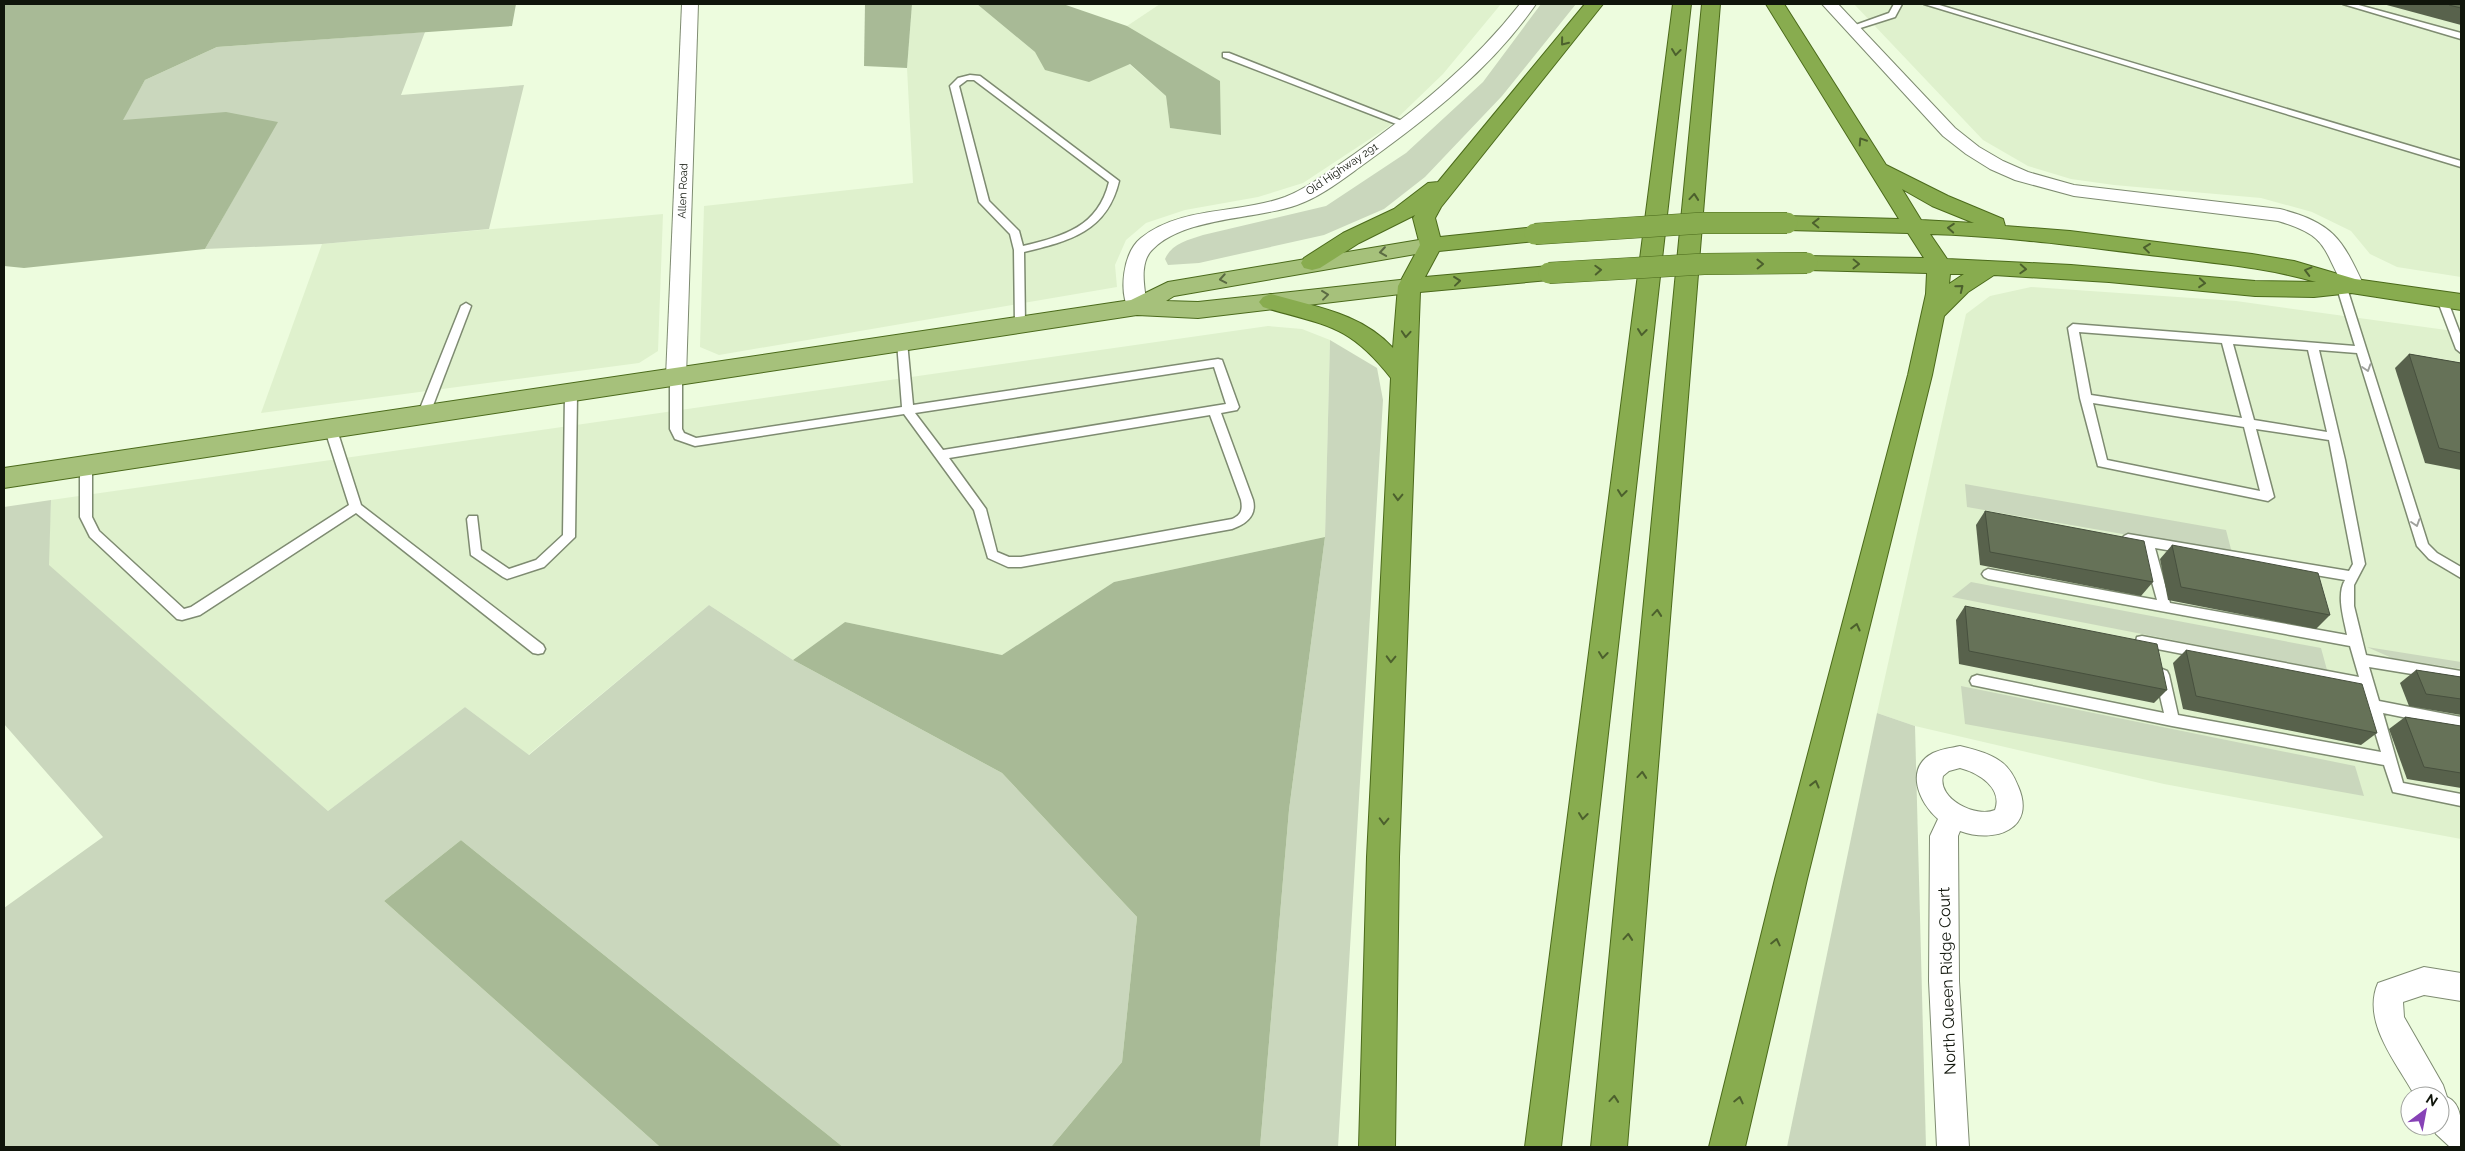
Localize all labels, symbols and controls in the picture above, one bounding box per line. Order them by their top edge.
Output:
one-way arrow [1561,36,1569,45]
one-way arrow [1671,48,1682,56]
one-way arrow [1859,137,1869,146]
street label: Old Highway 291 [1303,140,1381,198]
street label: Allen Road [676,163,690,219]
one-way arrow [1688,193,1699,201]
one-way arrow [1811,218,1819,228]
one-way arrow [1947,222,1955,233]
one-way arrow [2143,243,2151,254]
one-way arrow [1379,247,1387,257]
one-way arrow [1757,259,1765,269]
one-way arrow [1852,259,1860,269]
one-way arrow [2019,264,2027,275]
one-way arrow [1594,265,1602,276]
one-way arrow [2304,267,2312,277]
one-way arrow [1218,274,1227,284]
one-way arrow [1454,276,1462,287]
one-way arrow [2199,277,2207,288]
one-way arrow [1954,285,1963,293]
one-way arrow [1321,290,1329,301]
one-way arrow [1637,328,1648,336]
one-way arrow [1400,331,1411,339]
one-way arrow [2361,363,2371,371]
one-way arrow [1617,490,1628,498]
one-way arrow [1392,493,1403,501]
one-way arrow [2410,518,2420,526]
one-way arrow [1651,609,1662,617]
one-way arrow [1850,622,1861,631]
one-way arrow [1598,651,1609,659]
one-way arrow [1386,656,1396,663]
one-way arrow [1637,771,1648,779]
one-way arrow [1809,779,1820,788]
one-way arrow [1578,812,1589,820]
one-way arrow [1379,818,1390,826]
street label: North Queen Ridge Court [1934,886,1960,1075]
one-way arrow [1622,933,1633,941]
one-way arrow [1770,937,1781,946]
north arrow [2400,1086,2450,1136]
text: N [2423,1090,2441,1110]
one-way arrow [1608,1094,1619,1102]
one-way arrow [1733,1095,1744,1104]

